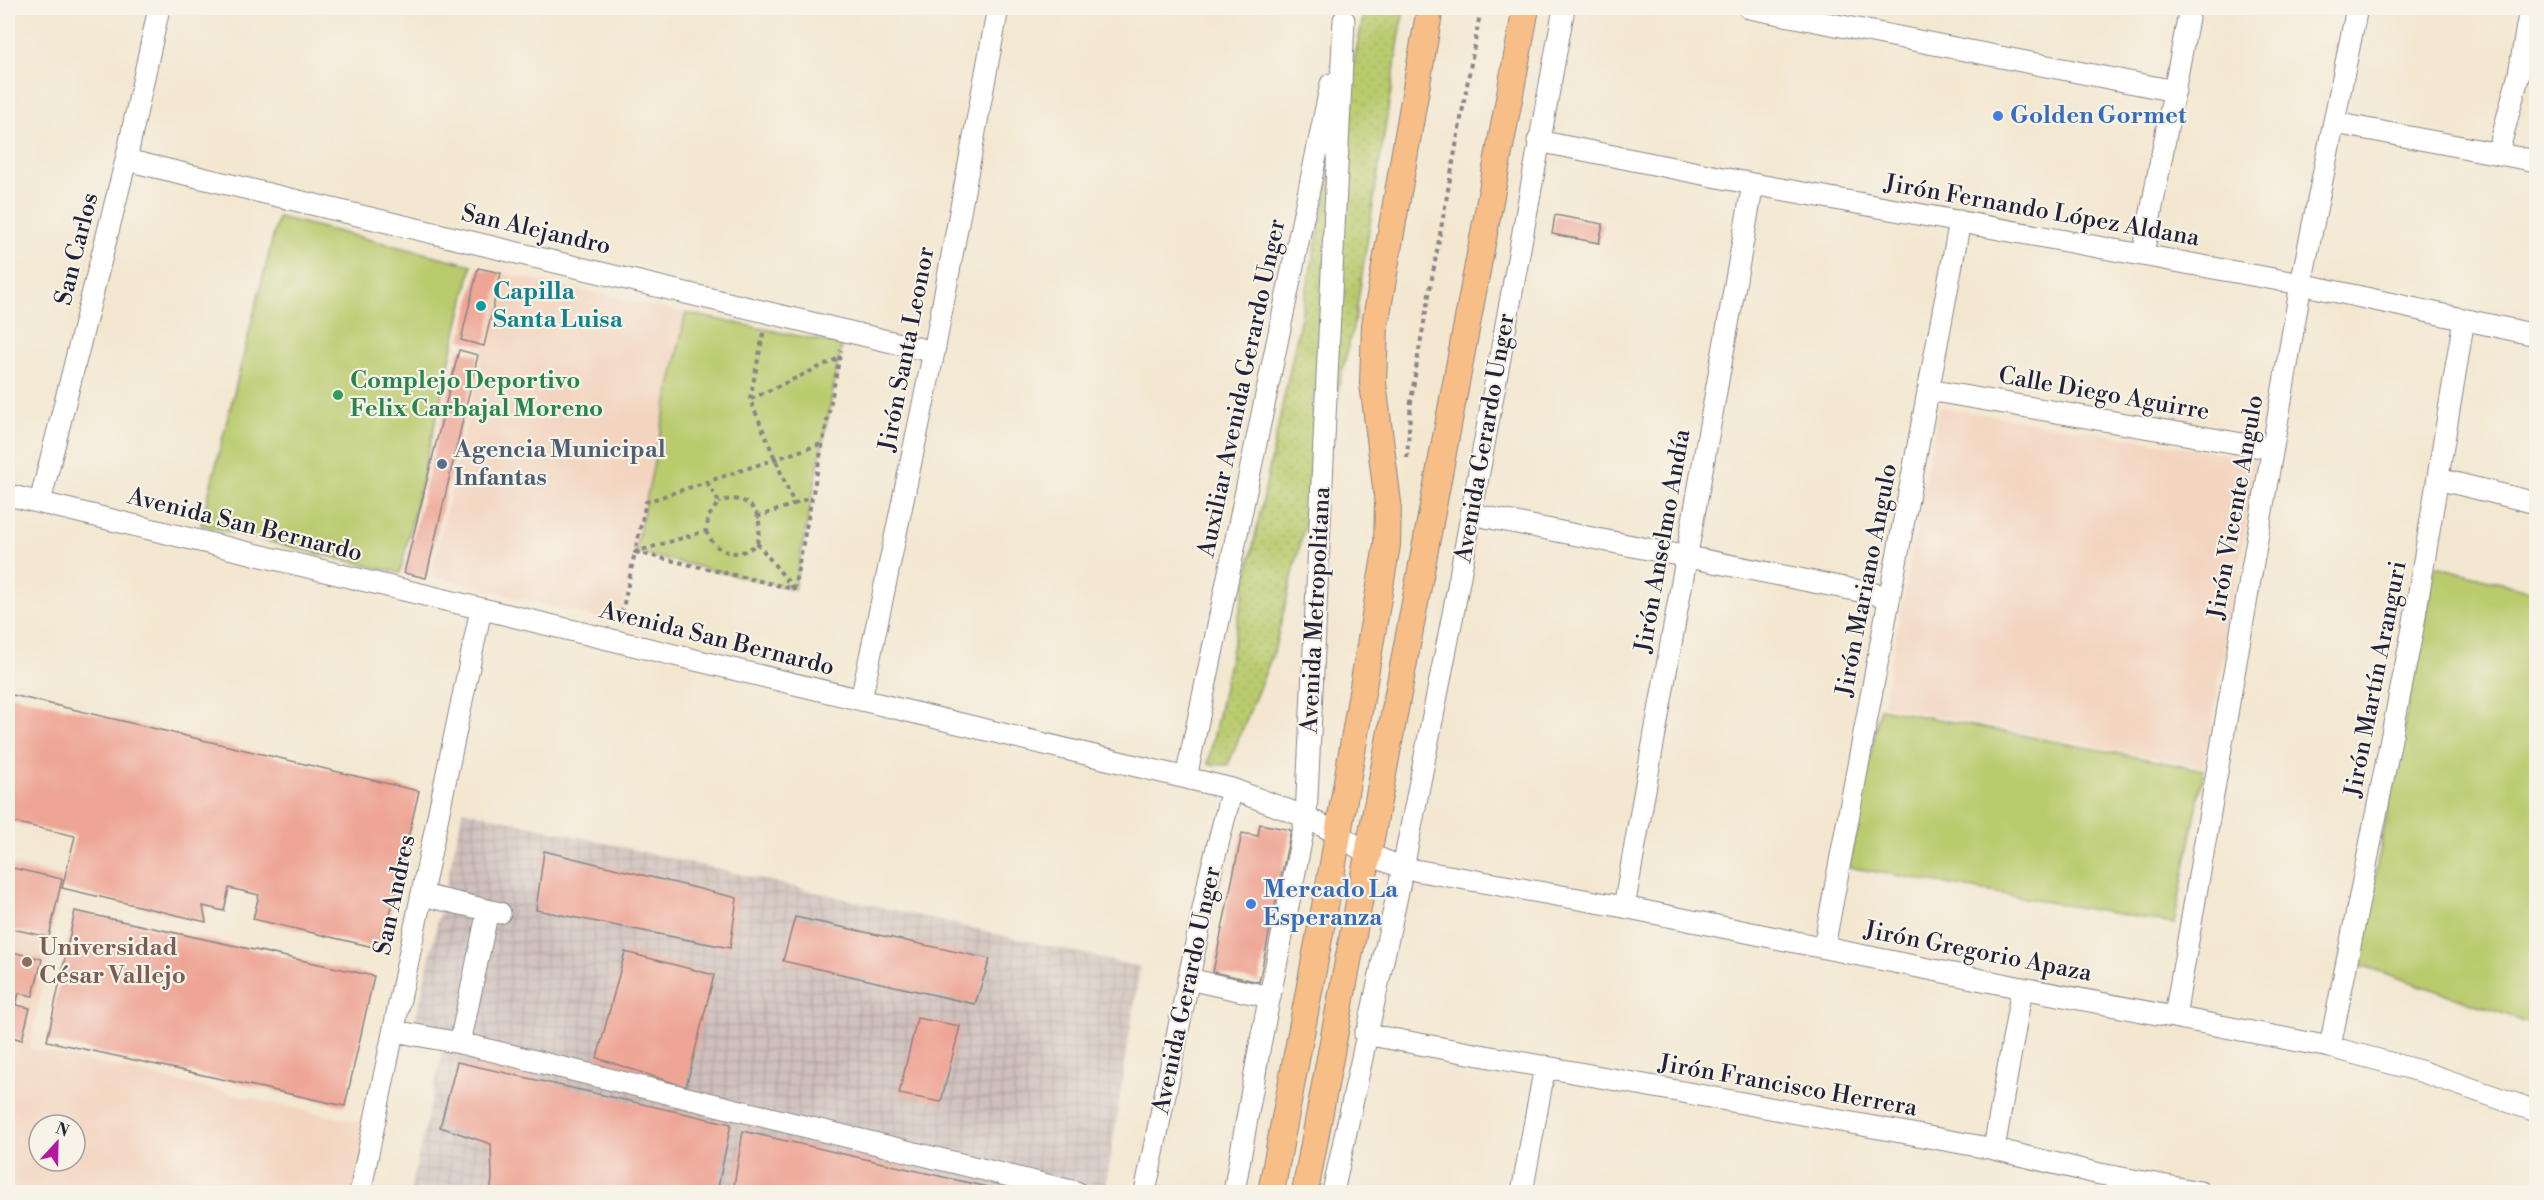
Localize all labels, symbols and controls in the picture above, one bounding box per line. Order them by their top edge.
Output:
place label: Golden Gormet [2010,101,2187,131]
marker: Golden Gormet [1991,109,2005,123]
street label: Jirón Fernando López Aldana [1881,168,2203,254]
street label: San Carlos [49,190,105,308]
street label: San Alejandro [458,198,614,262]
street label: Auxiliar Avenida Gerardo Unger [1191,216,1293,561]
street label: Jirón Santa Leonor [872,244,942,455]
place label: Capilla Santa Luisa [493,277,624,335]
marker: Capilla Santa Luisa [474,299,488,313]
street label: Avenida Gerardo Unger [1448,311,1522,566]
street label: Calle Diego Aguirre [1996,361,2212,427]
place label: Complejo Deportivo Felix Carbajal Moreno [350,366,603,424]
marker: Complejo Deportivo Felix Carbajal Moreno [331,388,345,402]
street label: Jirón Vicente Angulo [2201,393,2270,622]
street label: Jirón Anselmo Andía [1628,426,1698,656]
place label: Agencia Municipal Infantas [453,435,666,493]
marker: Agencia Municipal Infantas [435,457,449,471]
street label: Jirón Mariano Angulo [1830,461,1904,700]
street label: Avenida San Bernardo [124,481,365,569]
street label: Avenida Metropolitana [1295,485,1337,735]
street label: Jirón Martín Aranguri [2338,558,2414,801]
street label: Avenida San Bernardo [596,595,837,683]
street label: San Andres [368,832,422,958]
street label: Avenida Gerardo Unger [1146,863,1228,1118]
place label: Mercado La Esperanza [1263,875,1399,933]
marker: Mercado La Esperanza [1244,897,1258,911]
street label: Jirón Gregorio Apaza [1861,915,2095,989]
place label: Universidad César Vallejo [39,933,186,991]
marker: Universidad César Vallejo [20,955,34,969]
street label: Jirón Francisco Herrera [1655,1048,1920,1124]
north arrow [27,1113,87,1173]
text: N [53,1118,72,1142]

